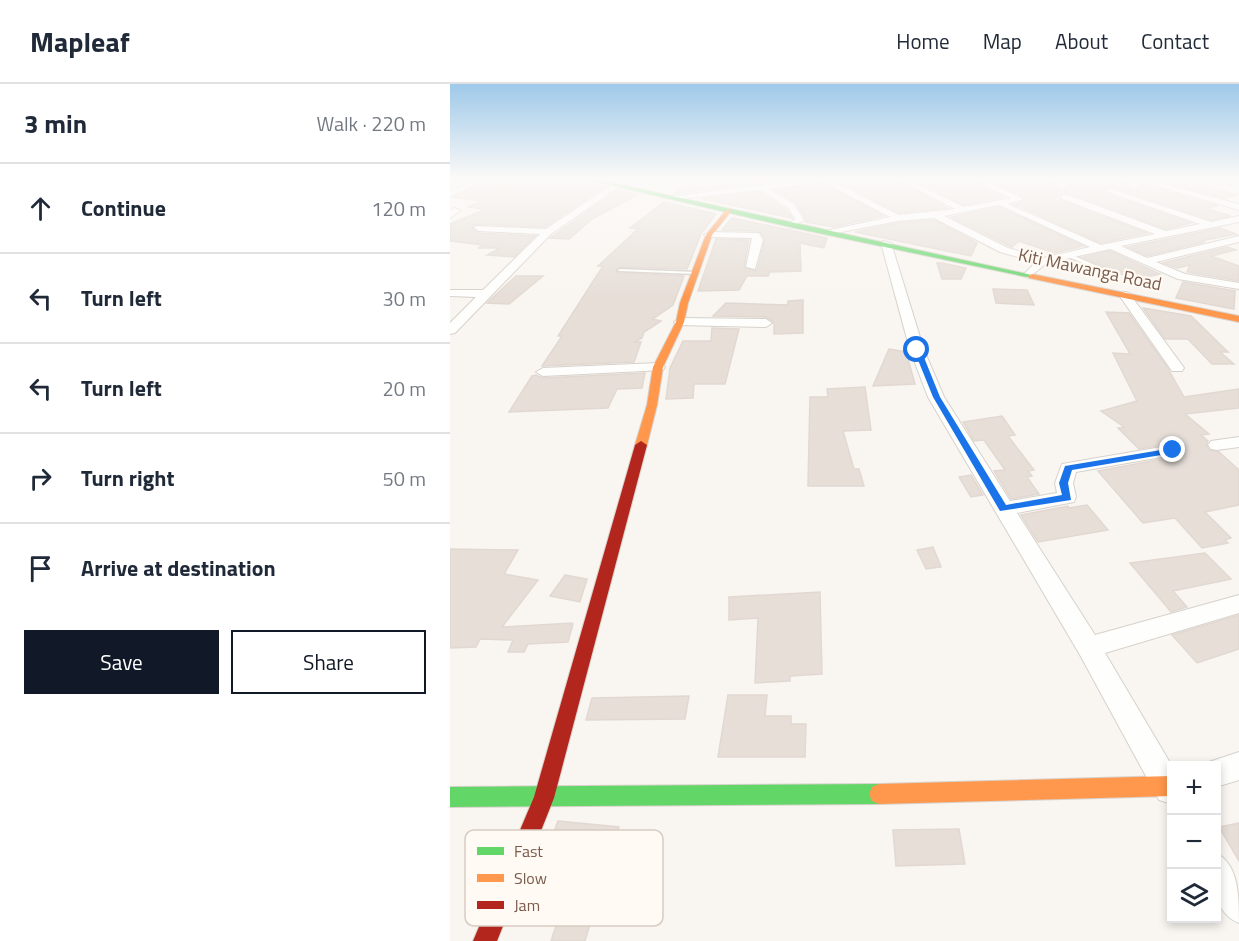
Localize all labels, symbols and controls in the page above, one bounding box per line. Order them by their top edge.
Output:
text: Mapleaf [30,20,130,63]
text: Home [896,25,950,57]
text: Map [983,25,1022,57]
text: About [1055,25,1108,57]
text: Contact [1141,25,1209,57]
text: 3 min [24,104,87,143]
text: Walk · 220 m [317,108,426,139]
text: Continue [81,191,166,225]
icon: ahead [24,192,57,225]
text: 120 m [371,193,426,224]
street label: Kiti Mawanga Road [1016,241,1164,297]
text: Turn left [81,281,162,315]
icon: left [24,282,57,315]
text: 30 m [382,283,426,314]
route start [903,336,929,362]
text: Turn left [81,371,162,405]
icon: left [24,372,57,405]
text: 20 m [382,373,426,404]
route end [1159,436,1185,462]
text: Turn right [81,461,175,495]
icon: right [24,462,57,495]
text: 50 m [382,463,426,494]
text: Arrive at destination [81,551,276,585]
icon: arrive [24,552,57,585]
button: Save [24,630,219,694]
button: Share [231,630,426,694]
map controls [1167,761,1221,923]
button: + [1167,761,1221,815]
button: − [1167,815,1221,869]
legend [465,830,663,926]
text: Fast [514,839,543,863]
text: Slow [514,866,547,890]
button: layers [1167,869,1221,923]
text: Jam [514,893,540,917]

